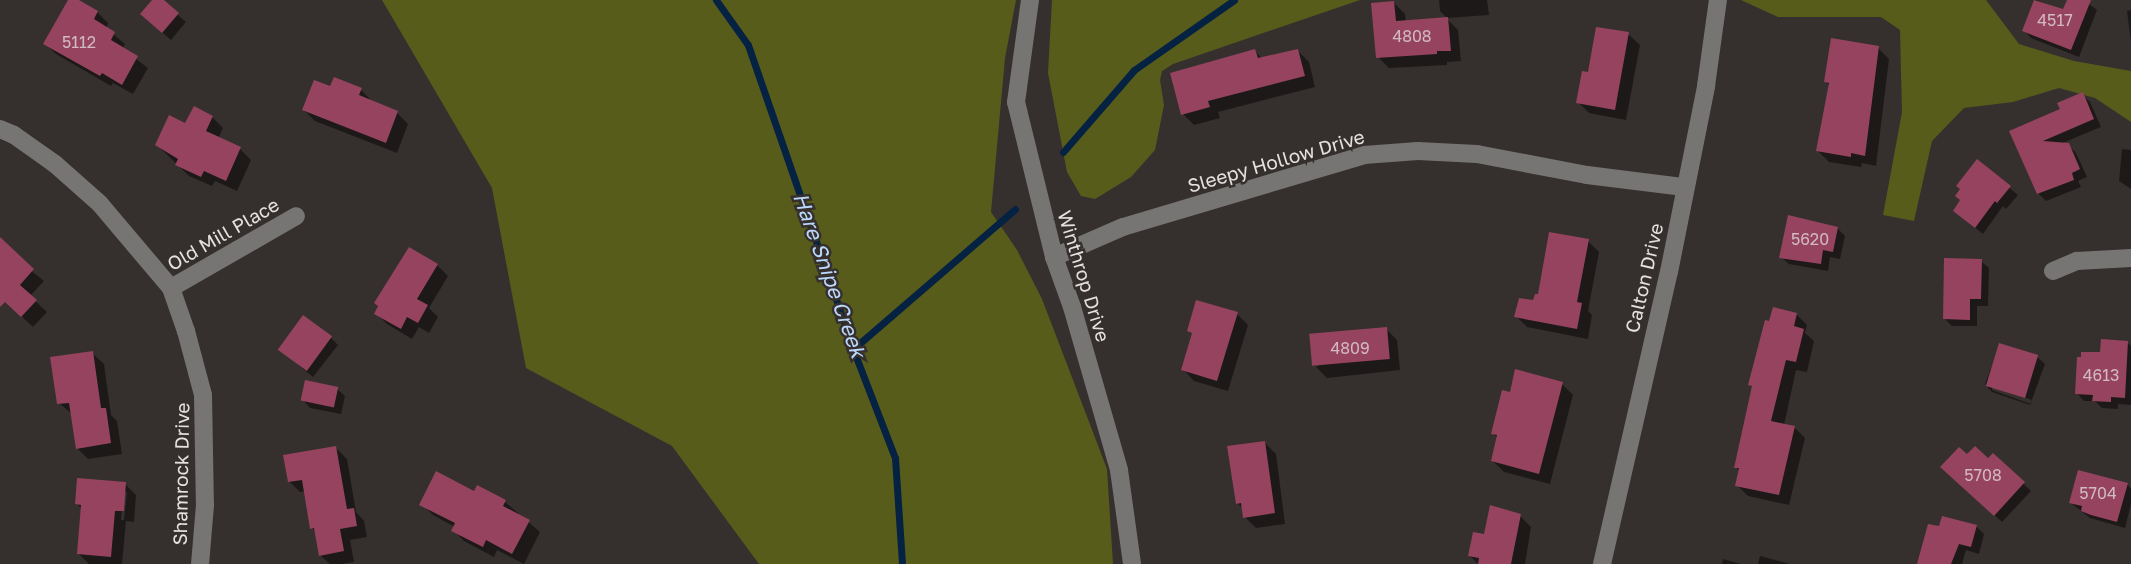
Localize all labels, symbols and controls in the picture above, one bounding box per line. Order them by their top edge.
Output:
house number: 4517 [2037,10,2073,30]
house number: 4808 [1392,26,1432,46]
house number: 5112 [62,32,96,52]
street label: Sleepy Hollow Drive [1185,125,1367,197]
water label: Hare Snipe Creek [788,189,872,361]
street label: Old Mill Place [163,193,283,275]
street label: Winthrop Drive [1053,208,1115,344]
street label: Calton Drive [1620,221,1668,335]
house number: 5620 [1791,229,1829,249]
house number: 4809 [1330,338,1370,358]
house number: 4613 [2083,365,2119,385]
street label: Shamrock Drive [168,402,194,546]
house number: 5708 [1964,465,2002,485]
house number: 5704 [2079,483,2117,503]

